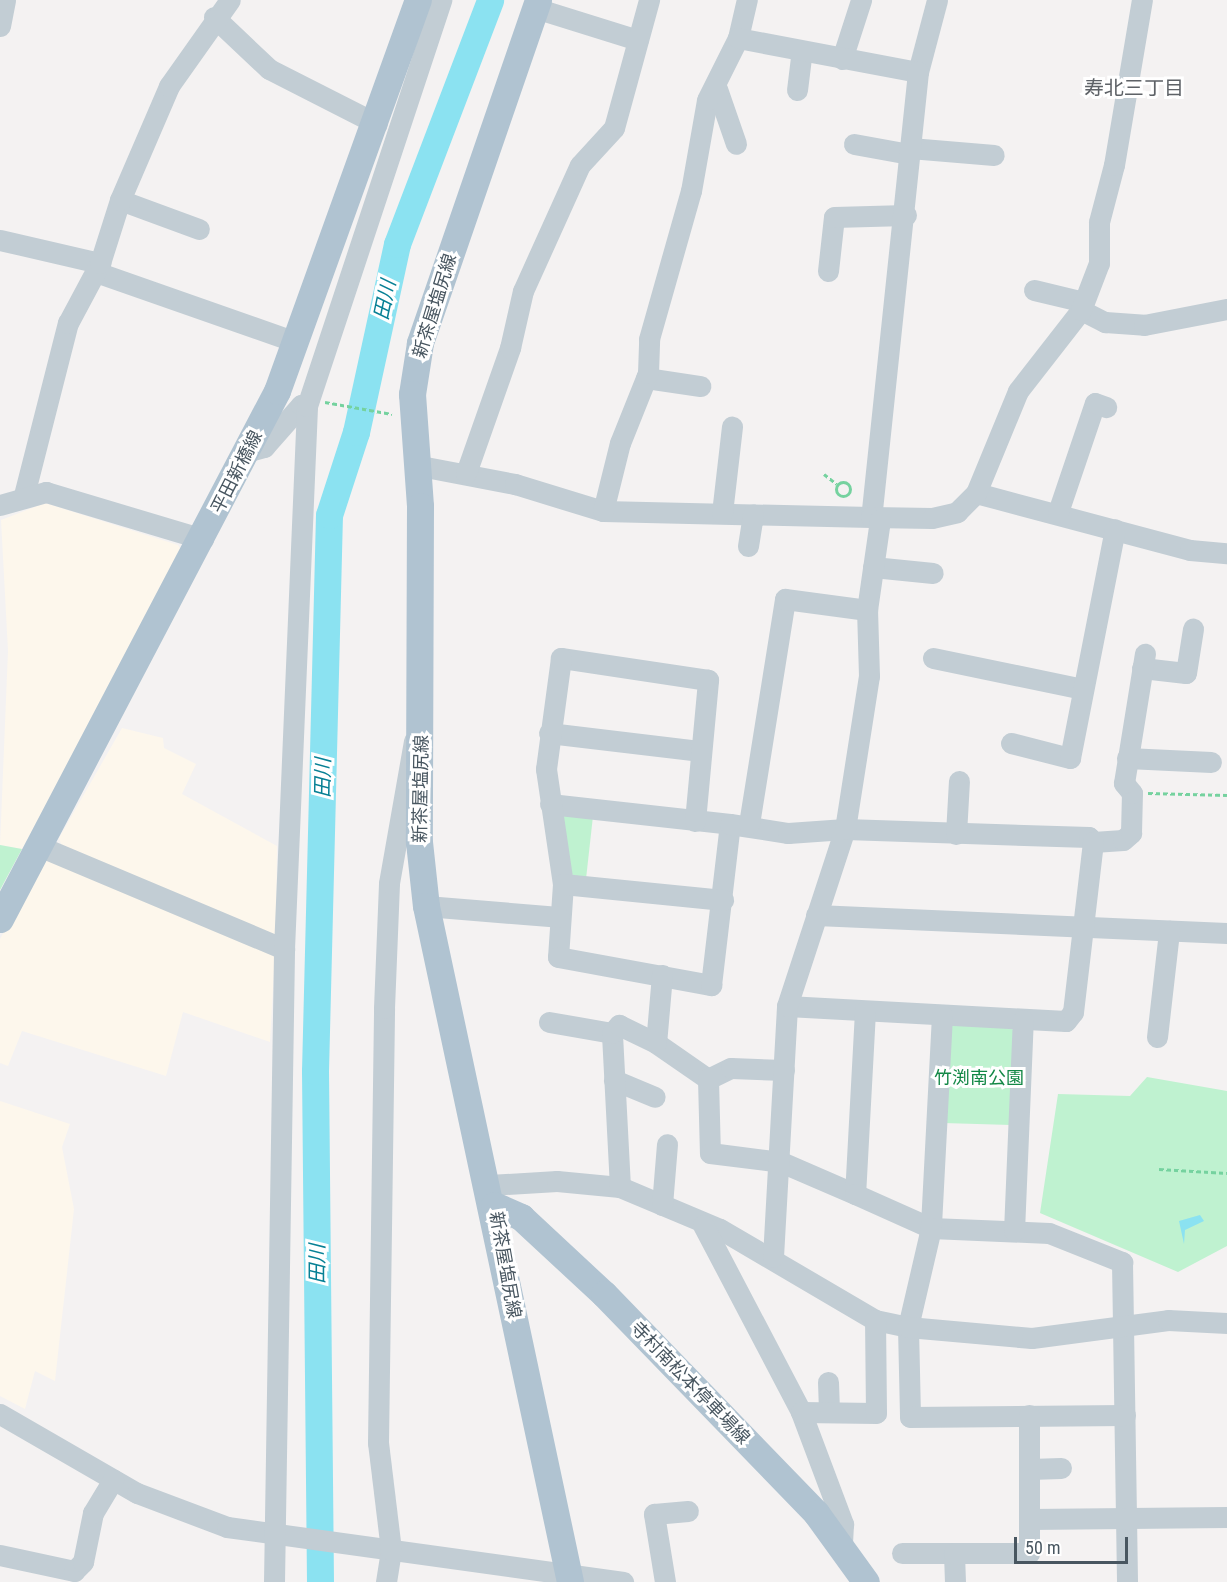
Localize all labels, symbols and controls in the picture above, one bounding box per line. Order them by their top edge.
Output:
district label: 寿北三丁目 [1084,76,1184,100]
street label: 新茶屋塩尻線 [409,251,461,361]
water label: 田川 [369,278,401,322]
street label: 平田新橋線 [207,427,267,517]
street label: 新茶屋塩尻線 [409,735,433,843]
water label: 田川 [311,758,335,798]
park label: 竹渕南公園 [934,1067,1024,1089]
street label: 新茶屋塩尻線 [485,1210,525,1320]
water label: 田川 [305,1244,329,1284]
street label: 寺村南松本停車場線 [626,1317,754,1449]
scale bar [1017,1525,1131,1563]
text: 50 m [1025,1537,1060,1558]

